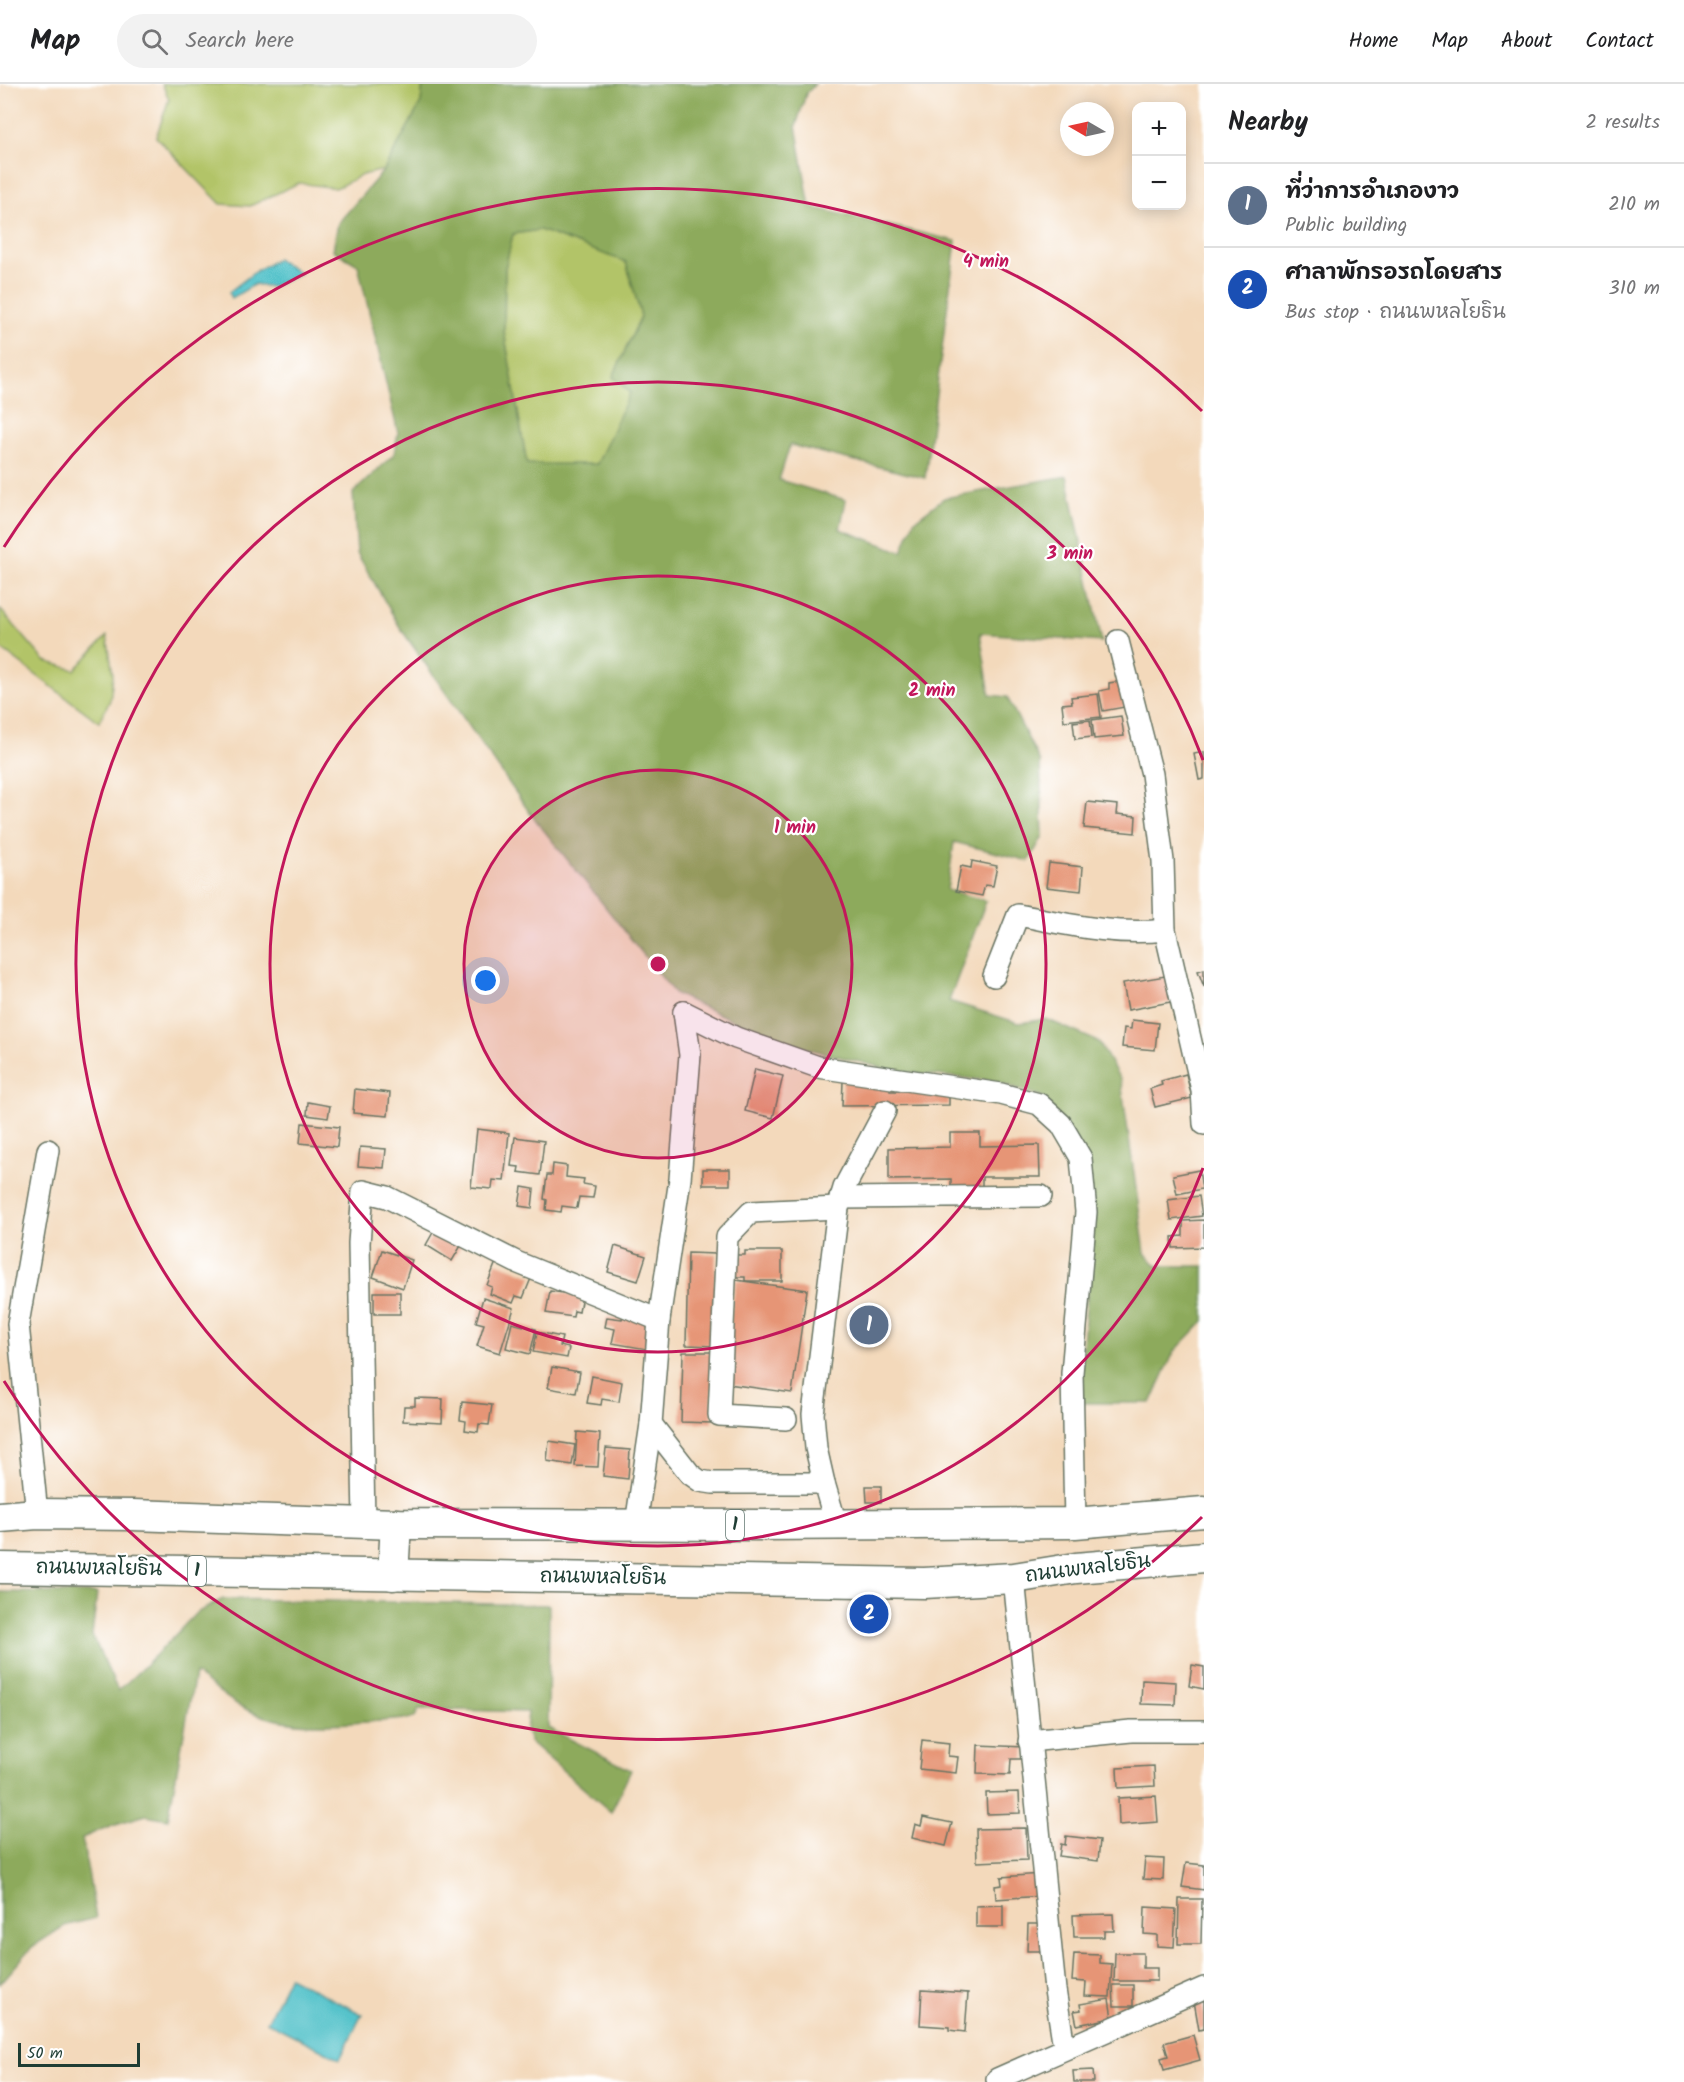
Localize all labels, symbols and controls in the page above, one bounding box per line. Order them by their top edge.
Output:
search box [117,14,537,68]
text: Map [30,19,81,64]
text: Search here [186,24,294,59]
icon: search [138,25,171,58]
text: Home [1349,25,1398,58]
text: Map [1431,25,1468,58]
text: About [1501,25,1552,58]
text: Contact [1585,25,1654,58]
north arrow [1060,102,1114,156]
map controls [1132,102,1186,210]
button: + [1132,102,1186,156]
text: Nearby [1228,102,1308,144]
text: 2 results [1585,107,1660,139]
button: − [1132,156,1186,210]
text: ที่ว่าการอำเภองาว [1285,175,1459,210]
text: 1 [1244,189,1251,221]
text: 210 m [1608,189,1660,221]
text: Public building [1285,210,1407,242]
text: 4 min [963,248,1009,277]
text: ศาลาพักรอรถโดยสาร [1285,256,1502,291]
text: 2 [1242,273,1253,305]
text: 310 m [1608,273,1660,305]
text: Bus stop · ถนนพหลโยธิน [1285,297,1506,329]
text: 3 min [1046,540,1093,569]
text: 2 min [909,677,955,706]
text: 1 min [774,814,816,843]
centre of rings [648,954,668,974]
your location [471,966,500,995]
pin: 1 [850,1302,888,1348]
road number: 1 [726,1510,744,1540]
street label: ถนนพหลโยธิน [1023,1545,1153,1593]
street label: ถนนพหลโยธิน [36,1552,162,1586]
road number: 1 [188,1556,206,1586]
street label: ถนนพหลโยธิน [540,1561,666,1595]
pin: 2 [850,1592,888,1636]
scale bar [18,2040,140,2068]
text: 50 m [27,2041,63,2066]

